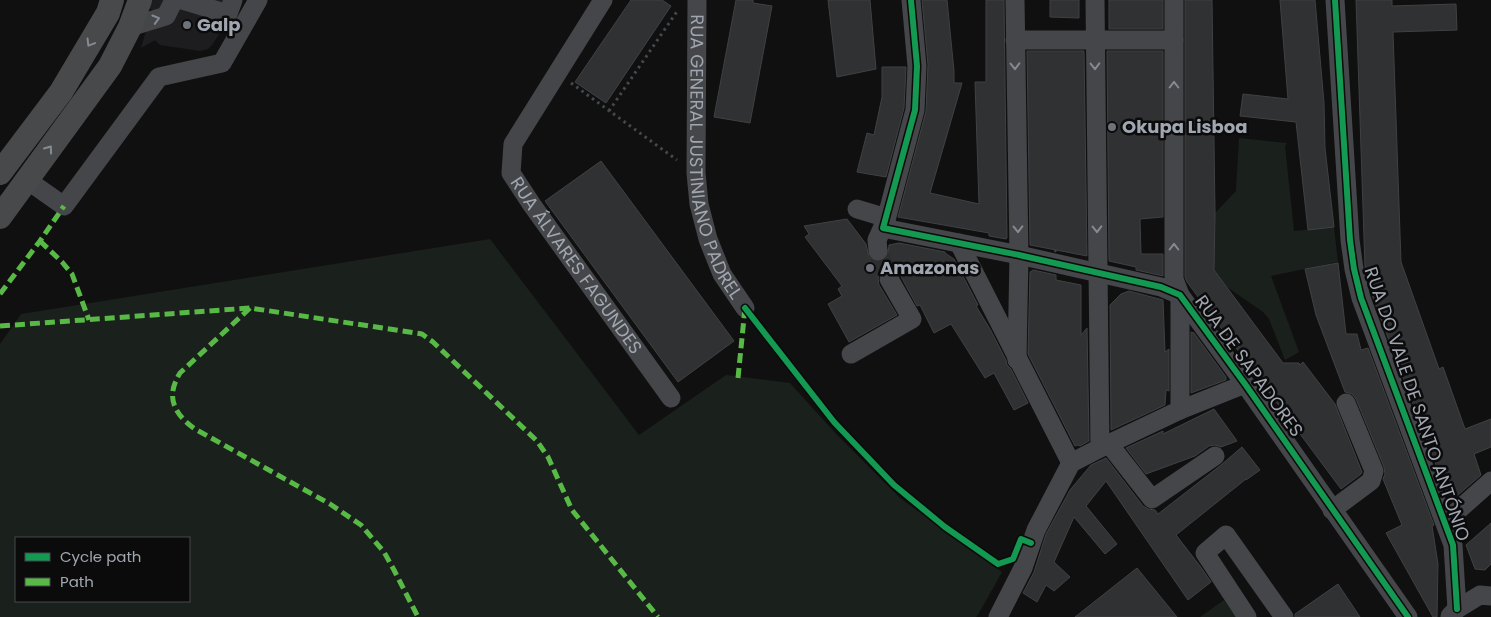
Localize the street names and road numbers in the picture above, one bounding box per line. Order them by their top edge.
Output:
street label: RUA GENERAL JUSTINIANO PADREL [684,14,748,304]
street label: RUA ÁLVARES FAGUNDES [505,172,648,359]
street label: RUA DO VALE DE SANTO ANTÓNIO [1359,263,1476,544]
street label: RUA DE SAPADORES [1189,290,1309,442]

